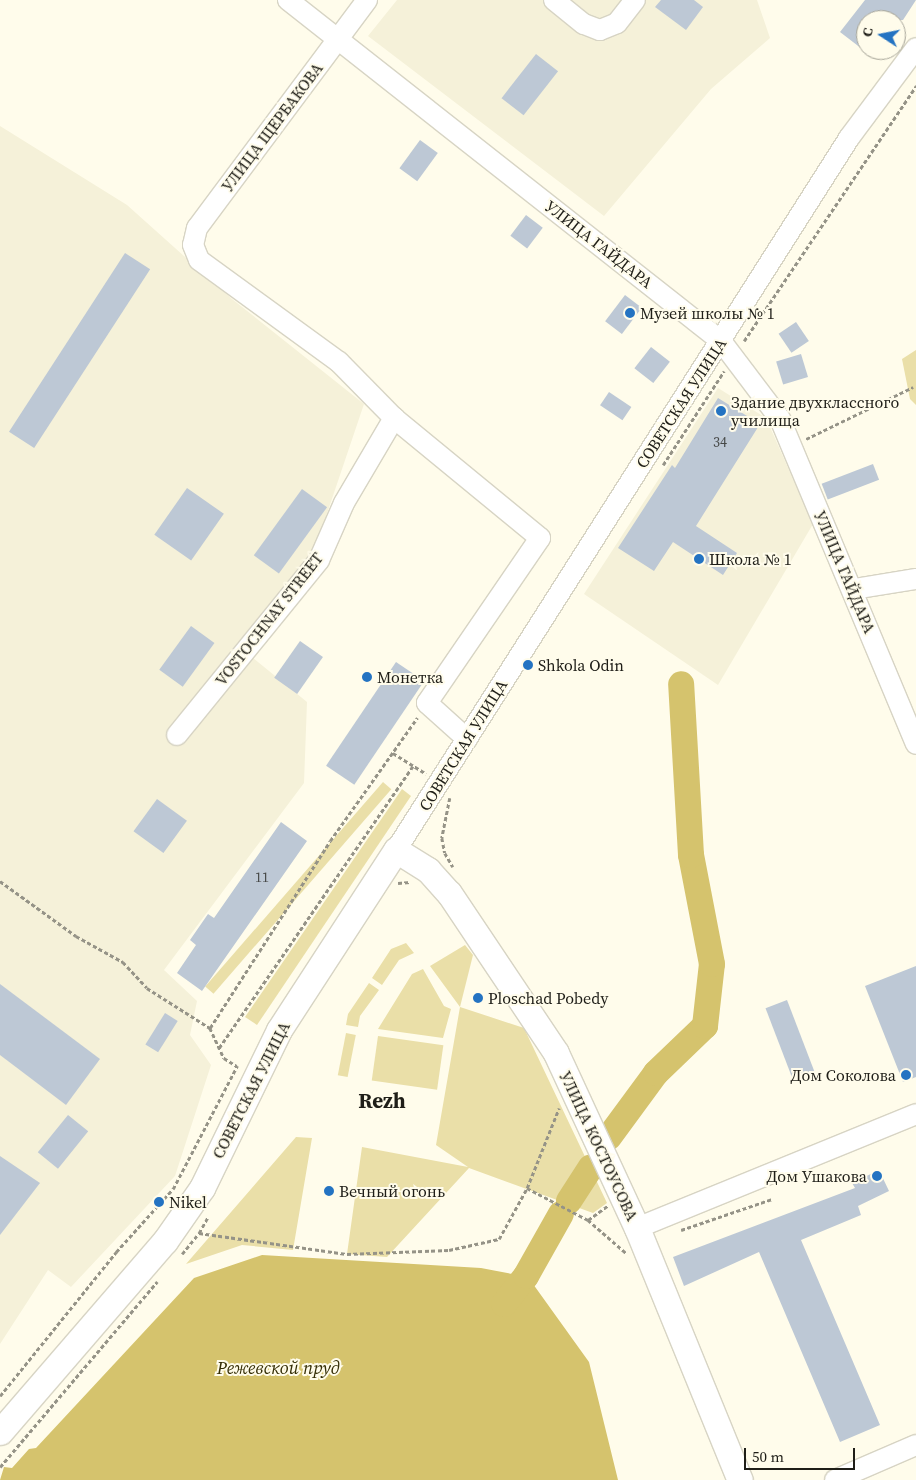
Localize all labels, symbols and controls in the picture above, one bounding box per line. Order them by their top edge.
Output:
north arrow [856,10,906,60]
text: С [857,26,878,39]
street label: УЛИЦА ЩЕРБАКОВА [217,59,327,195]
street label: УЛИЦА ГАЙДАРА [541,196,657,292]
place label: Музей школы № 1 [640,303,775,323]
marker: Музей школы № 1 [624,307,636,319]
street label: СОВЕТСКАЯ УЛИЦА [632,334,730,472]
place label: Здание двухклассного училища [731,392,899,430]
marker: Здание двухклассного училища [715,405,727,417]
house number: 34 [713,434,727,450]
street label: УЛИЦА ГАЙДАРА [810,508,880,636]
street label: VOSTOCHNAY STREET [211,548,327,690]
place label: Школа № 1 [709,549,792,569]
marker: Школа № 1 [693,553,705,565]
place label: Shkola Odin [538,655,624,675]
marker: Shkola Odin [522,659,534,671]
place label: Монетка [377,667,443,687]
marker: Монетка [361,671,373,683]
street label: СОВЕТСКАЯ УЛИЦА [415,676,511,814]
house number: 11 [255,869,269,885]
place label: Ploschad Pobedy [488,988,608,1008]
marker: Ploschad Pobedy [472,992,484,1004]
street label: СОВЕТСКАЯ УЛИЦА [208,1018,294,1162]
place label: Дом Соколова [791,1065,896,1085]
street label: УЛИЦА КОСТОУСОВА [556,1068,642,1224]
marker: Дом Соколова [900,1069,912,1081]
district label: Rezh [358,1088,406,1114]
place label: Дом Ушакова [766,1166,867,1186]
marker: Дом Ушакова [871,1170,883,1182]
place label: Вечный огонь [339,1181,445,1201]
marker: Вечный огонь [323,1185,335,1197]
place label: Nikel [169,1192,207,1212]
marker: Nikel [153,1196,165,1208]
water label: Режевской пруд [217,1357,339,1379]
scale bar [746,1438,857,1470]
text: 50 m [752,1446,784,1467]

